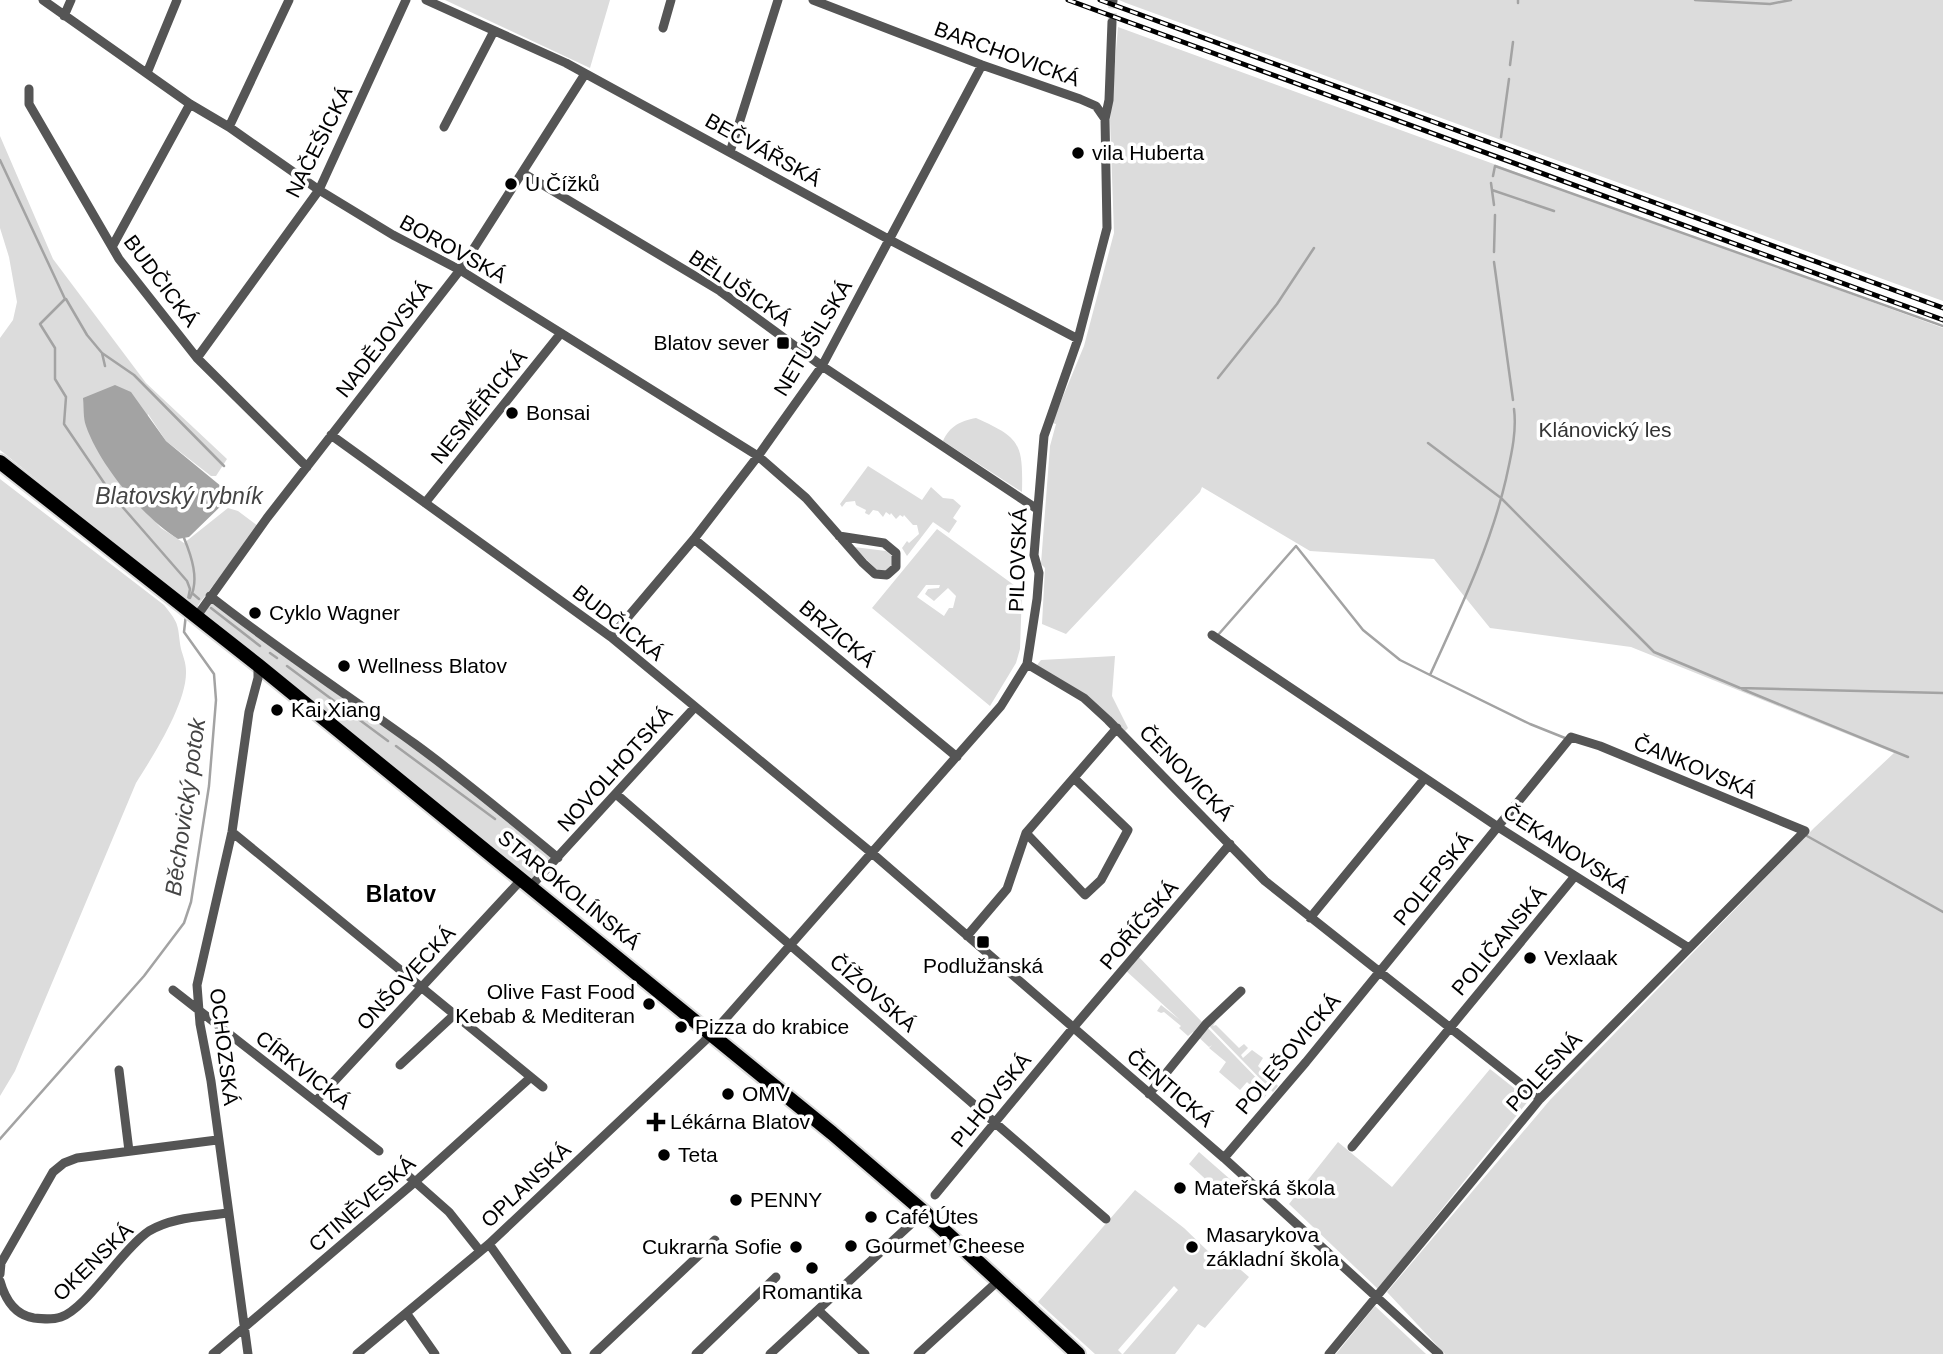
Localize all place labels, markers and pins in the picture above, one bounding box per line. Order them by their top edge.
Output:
place label: vila Huberta [1092,141,1204,164]
marker: vila Huberta [1070,145,1086,161]
place label: U Čížků [525,172,600,195]
marker: U Čížků [503,176,519,192]
place label: Blatov sever [653,331,769,354]
marker: Blatov sever [775,335,791,351]
place label: Bonsai [526,401,590,424]
marker: Bonsai [504,405,520,421]
place label: Cyklo Wagner [269,601,400,624]
marker: Cyklo Wagner [247,605,263,621]
place label: Wellness Blatov [358,654,508,677]
marker: Wellness Blatov [336,658,352,674]
place label: Kai Xiang [291,698,381,721]
marker: Kai Xiang [269,702,285,718]
marker: Podlužanská [975,934,991,950]
place label: Vexlaak [1544,946,1618,969]
marker: Vexlaak [1522,950,1538,966]
place label: Podlužanská [923,954,1043,977]
place label: Olive Fast Food Kebab & Mediteran [455,980,635,1027]
marker: Olive Fast Food Kebab & Mediteran [641,996,657,1012]
place label: Pizza do krabice [695,1015,849,1038]
marker: Pizza do krabice [673,1019,689,1035]
place label: OMV [742,1082,790,1105]
marker: OMV [720,1086,736,1102]
place label: Lékárna Blatov [670,1110,811,1133]
marker: Lékárna Blatov [648,1114,664,1130]
place label: Teta [678,1143,718,1166]
marker: Teta [656,1147,672,1163]
place label: Mateřská škola [1194,1176,1336,1199]
marker: Mateřská škola [1172,1180,1188,1196]
place label: PENNY [750,1188,822,1211]
marker: PENNY [728,1192,744,1208]
place label: Café Útes [885,1205,978,1228]
marker: Café Útes [863,1209,879,1225]
place label: Masarykova základní škola [1206,1223,1339,1270]
place label: Gourmet Cheese [865,1234,1025,1257]
place label: Cukrarna Sofie [642,1235,782,1258]
marker: Gourmet Cheese [843,1238,859,1254]
marker: Cukrarna Sofie [788,1239,804,1255]
marker: Masarykova základní škola [1184,1239,1200,1255]
marker: Romantika [804,1260,820,1276]
place label: Romantika [762,1280,863,1303]

